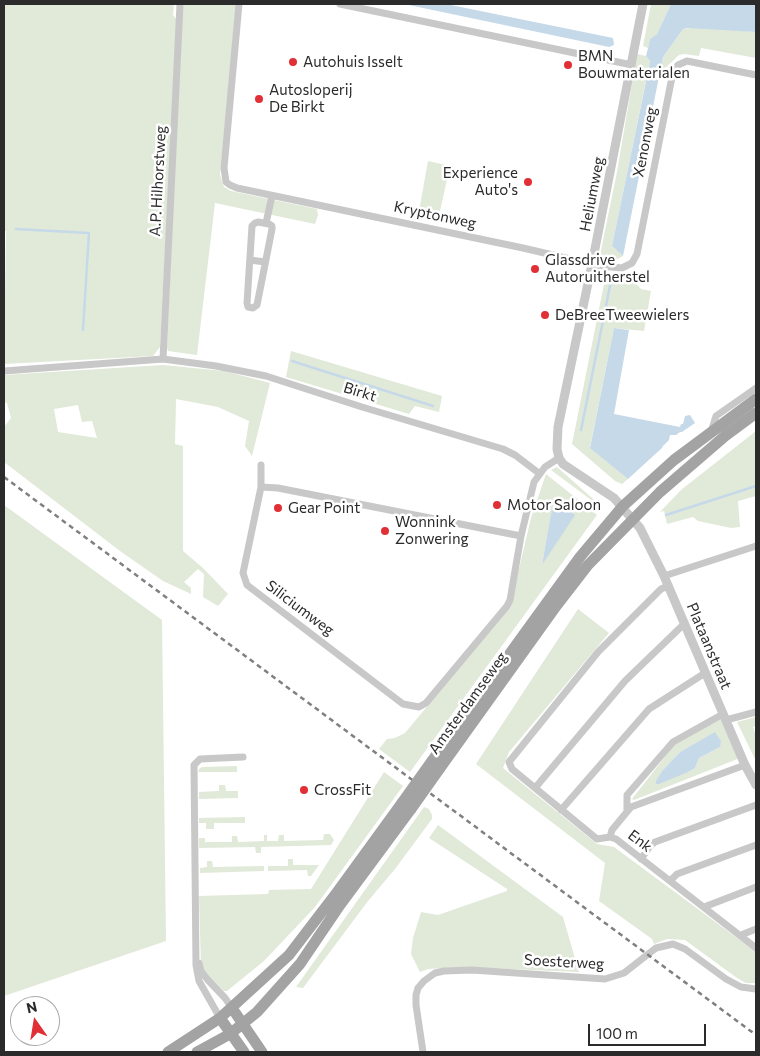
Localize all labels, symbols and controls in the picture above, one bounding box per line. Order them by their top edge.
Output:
place label: BMN Bouwmaterialen [578,47,690,82]
place label: Autohuis Isselt [303,53,403,71]
marker: Autohuis Isselt [287,56,299,68]
marker: BMN Bouwmaterialen [562,59,574,71]
place label: Autosloperij De Birkt [269,81,352,116]
marker: Autosloperij De Birkt [253,93,265,105]
street label: Xenonweg [629,105,661,179]
street label: A.P. Hilhorstweg [146,125,170,237]
street label: Heliumweg [576,155,608,233]
place label: Experience Auto's [443,164,518,199]
marker: Experience Auto's [522,176,534,188]
street label: Kryptonweg [392,197,478,233]
place label: Glassdrive Autoruitherstel [545,251,650,286]
marker: Glassdrive Autoruitherstel [529,263,541,275]
place label: DeBreeTweewielers [555,306,689,324]
marker: DeBreeTweewielers [539,309,551,321]
street label: Birkt [341,378,379,406]
place label: Motor Saloon [507,496,601,514]
place label: Gear Point [288,499,360,517]
marker: Motor Saloon [491,499,503,511]
marker: Gear Point [272,502,284,514]
place label: Wonnink Zonwering [395,513,469,548]
marker: Wonnink Zonwering [379,525,391,537]
street label: Siliciumweg [262,577,338,639]
street label: Plataanstraat [683,600,735,692]
street label: Amsterdamseweg [425,648,511,758]
place label: CrossFit [314,781,371,799]
marker: CrossFit [298,784,310,796]
street label: Enk [624,826,656,856]
street label: Soesterweg [523,951,605,973]
north arrow [10,996,60,1046]
text: N [25,997,39,1016]
scale bar [590,1014,708,1046]
text: 100 m [596,1024,638,1042]

